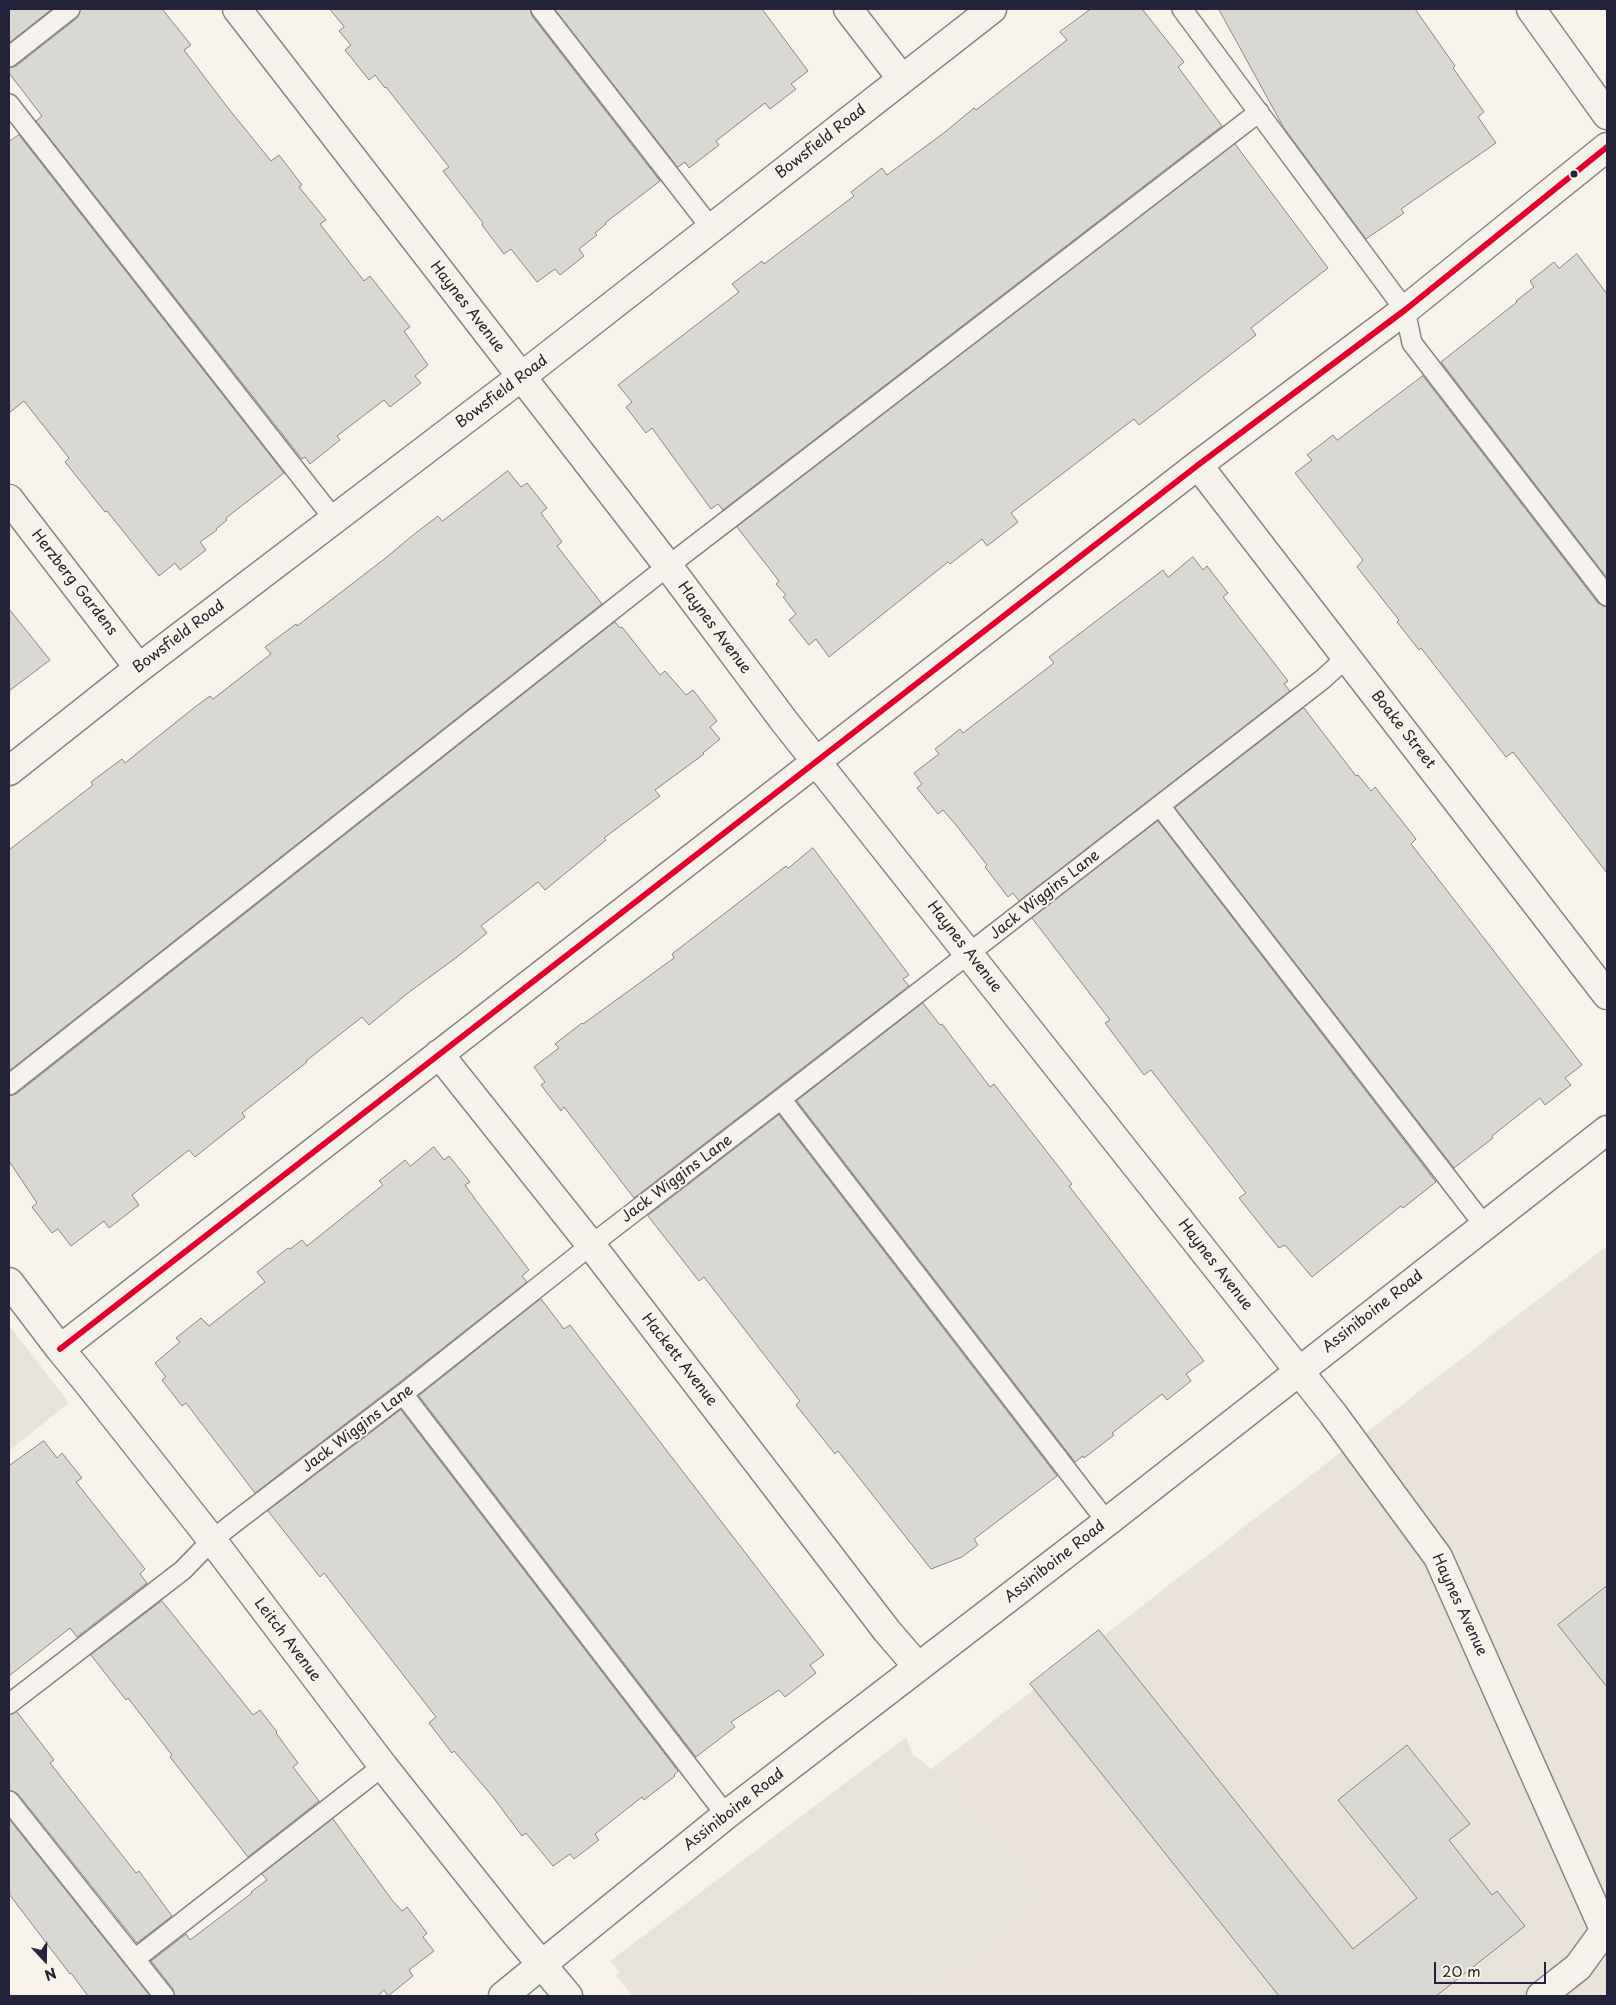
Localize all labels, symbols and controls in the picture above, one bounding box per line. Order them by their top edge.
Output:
street label: Bowsfield Road [772,101,870,183]
unlabelled marker [1569,169,1579,179]
street label: Haynes Avenue [426,258,508,356]
street label: Bowsfield Road [453,352,551,432]
street label: Herzberg Gardens [27,526,121,640]
street label: Haynes Avenue [674,578,754,678]
street label: Bowsfield Road [130,597,228,677]
street label: Boake Street [1367,687,1439,773]
street label: Jack Wiggins Lane [986,846,1104,944]
street label: Haynes Avenue [923,898,1005,996]
street label: Jack Wiggins Lane [618,1131,736,1227]
street label: Haynes Avenue [1174,1216,1256,1314]
street label: Assiniboine Road [1319,1267,1427,1357]
street label: Hackett Avenue [637,1310,721,1410]
street label: Jack Wiggins Lane [299,1381,417,1477]
street label: Assiniboine Road [1001,1517,1109,1607]
street label: Haynes Avenue [1427,1551,1491,1659]
street label: Leitch Avenue [250,1595,324,1685]
street label: Assiniboine Road [680,1765,788,1855]
north arrow [20,1935,70,1985]
scale bar [1436,1952,1548,1984]
text: 20 m [1442,1959,1481,1982]
text: N [42,1963,59,1986]

